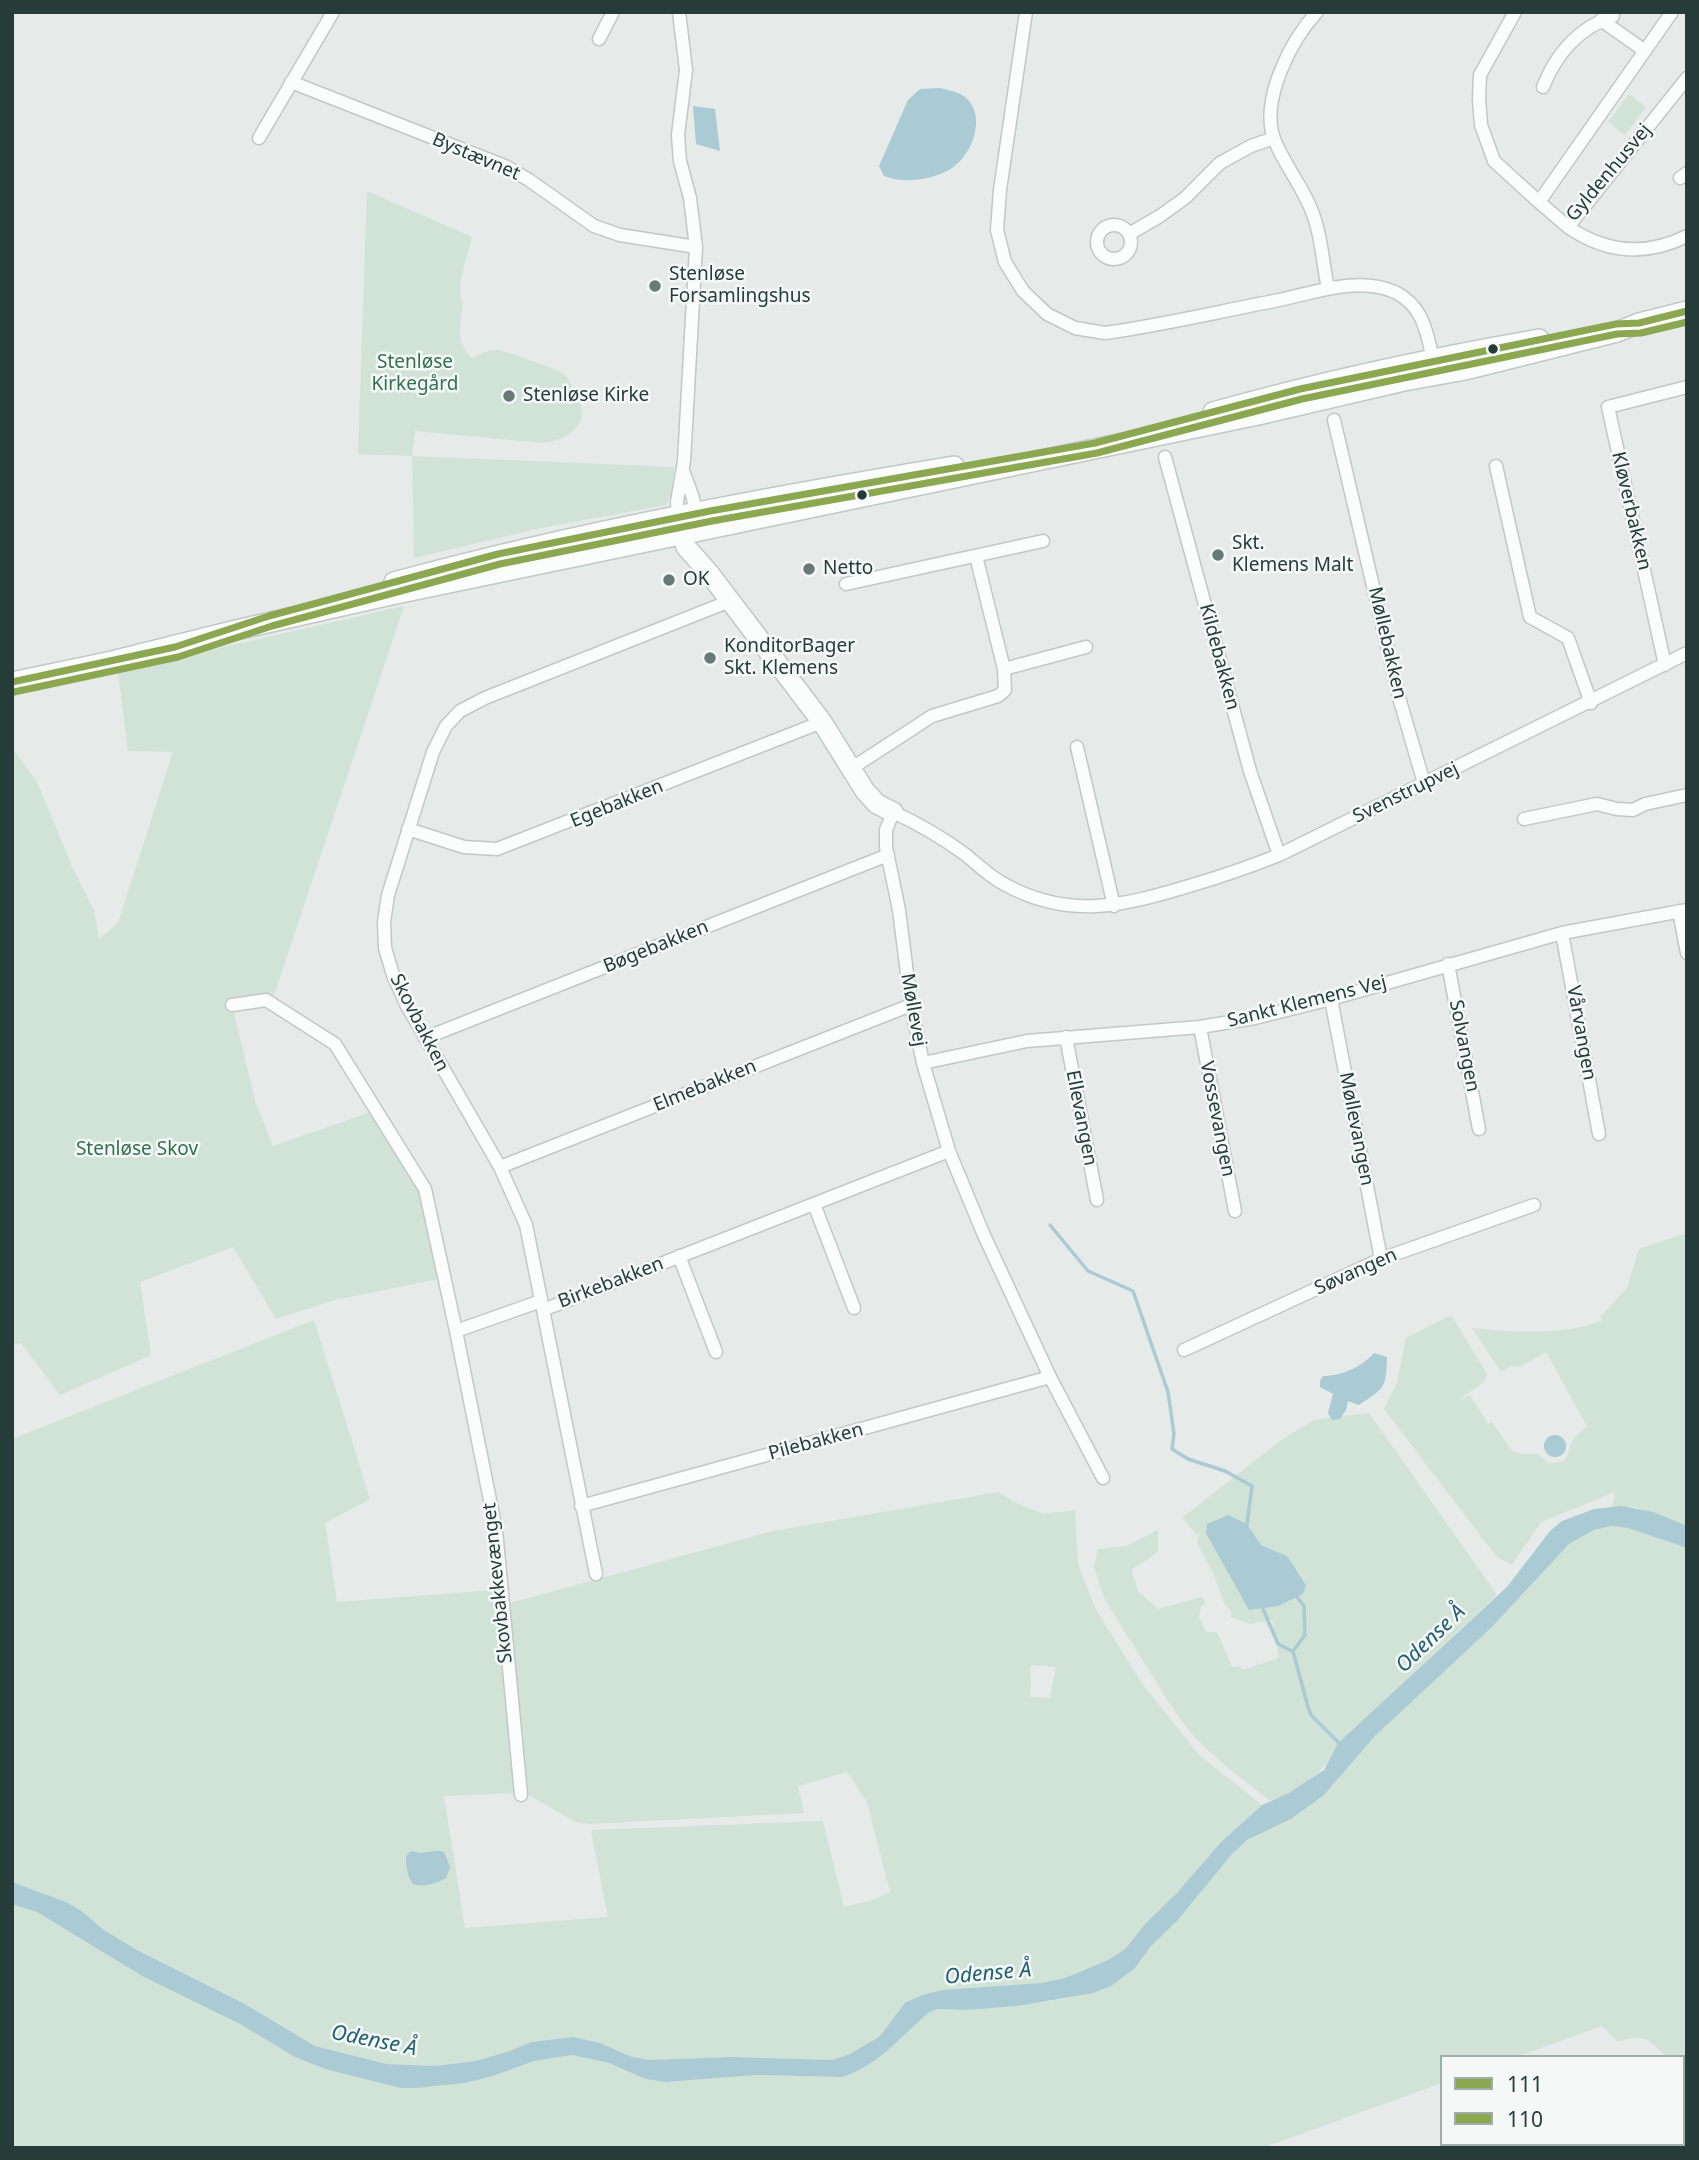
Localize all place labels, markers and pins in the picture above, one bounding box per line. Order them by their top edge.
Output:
place label: Stenløse Forsamlingshus [669,264,811,308]
marker: Stenløse Forsamlingshus [647,278,663,294]
unlabelled marker [1486,342,1500,356]
place label: Stenløse Kirke [523,385,649,407]
marker: Stenløse Kirke [501,388,517,404]
unlabelled marker [855,488,869,502]
place label: Skt. Klemens Malt [1232,533,1353,577]
marker: Skt. Klemens Malt [1210,547,1226,563]
place label: Netto [823,558,873,580]
marker: Netto [801,561,817,577]
place label: OK [683,569,710,591]
marker: OK [661,572,677,588]
place label: KonditorBager Skt. Klemens [724,636,855,680]
marker: KonditorBager Skt. Klemens [702,650,718,666]

